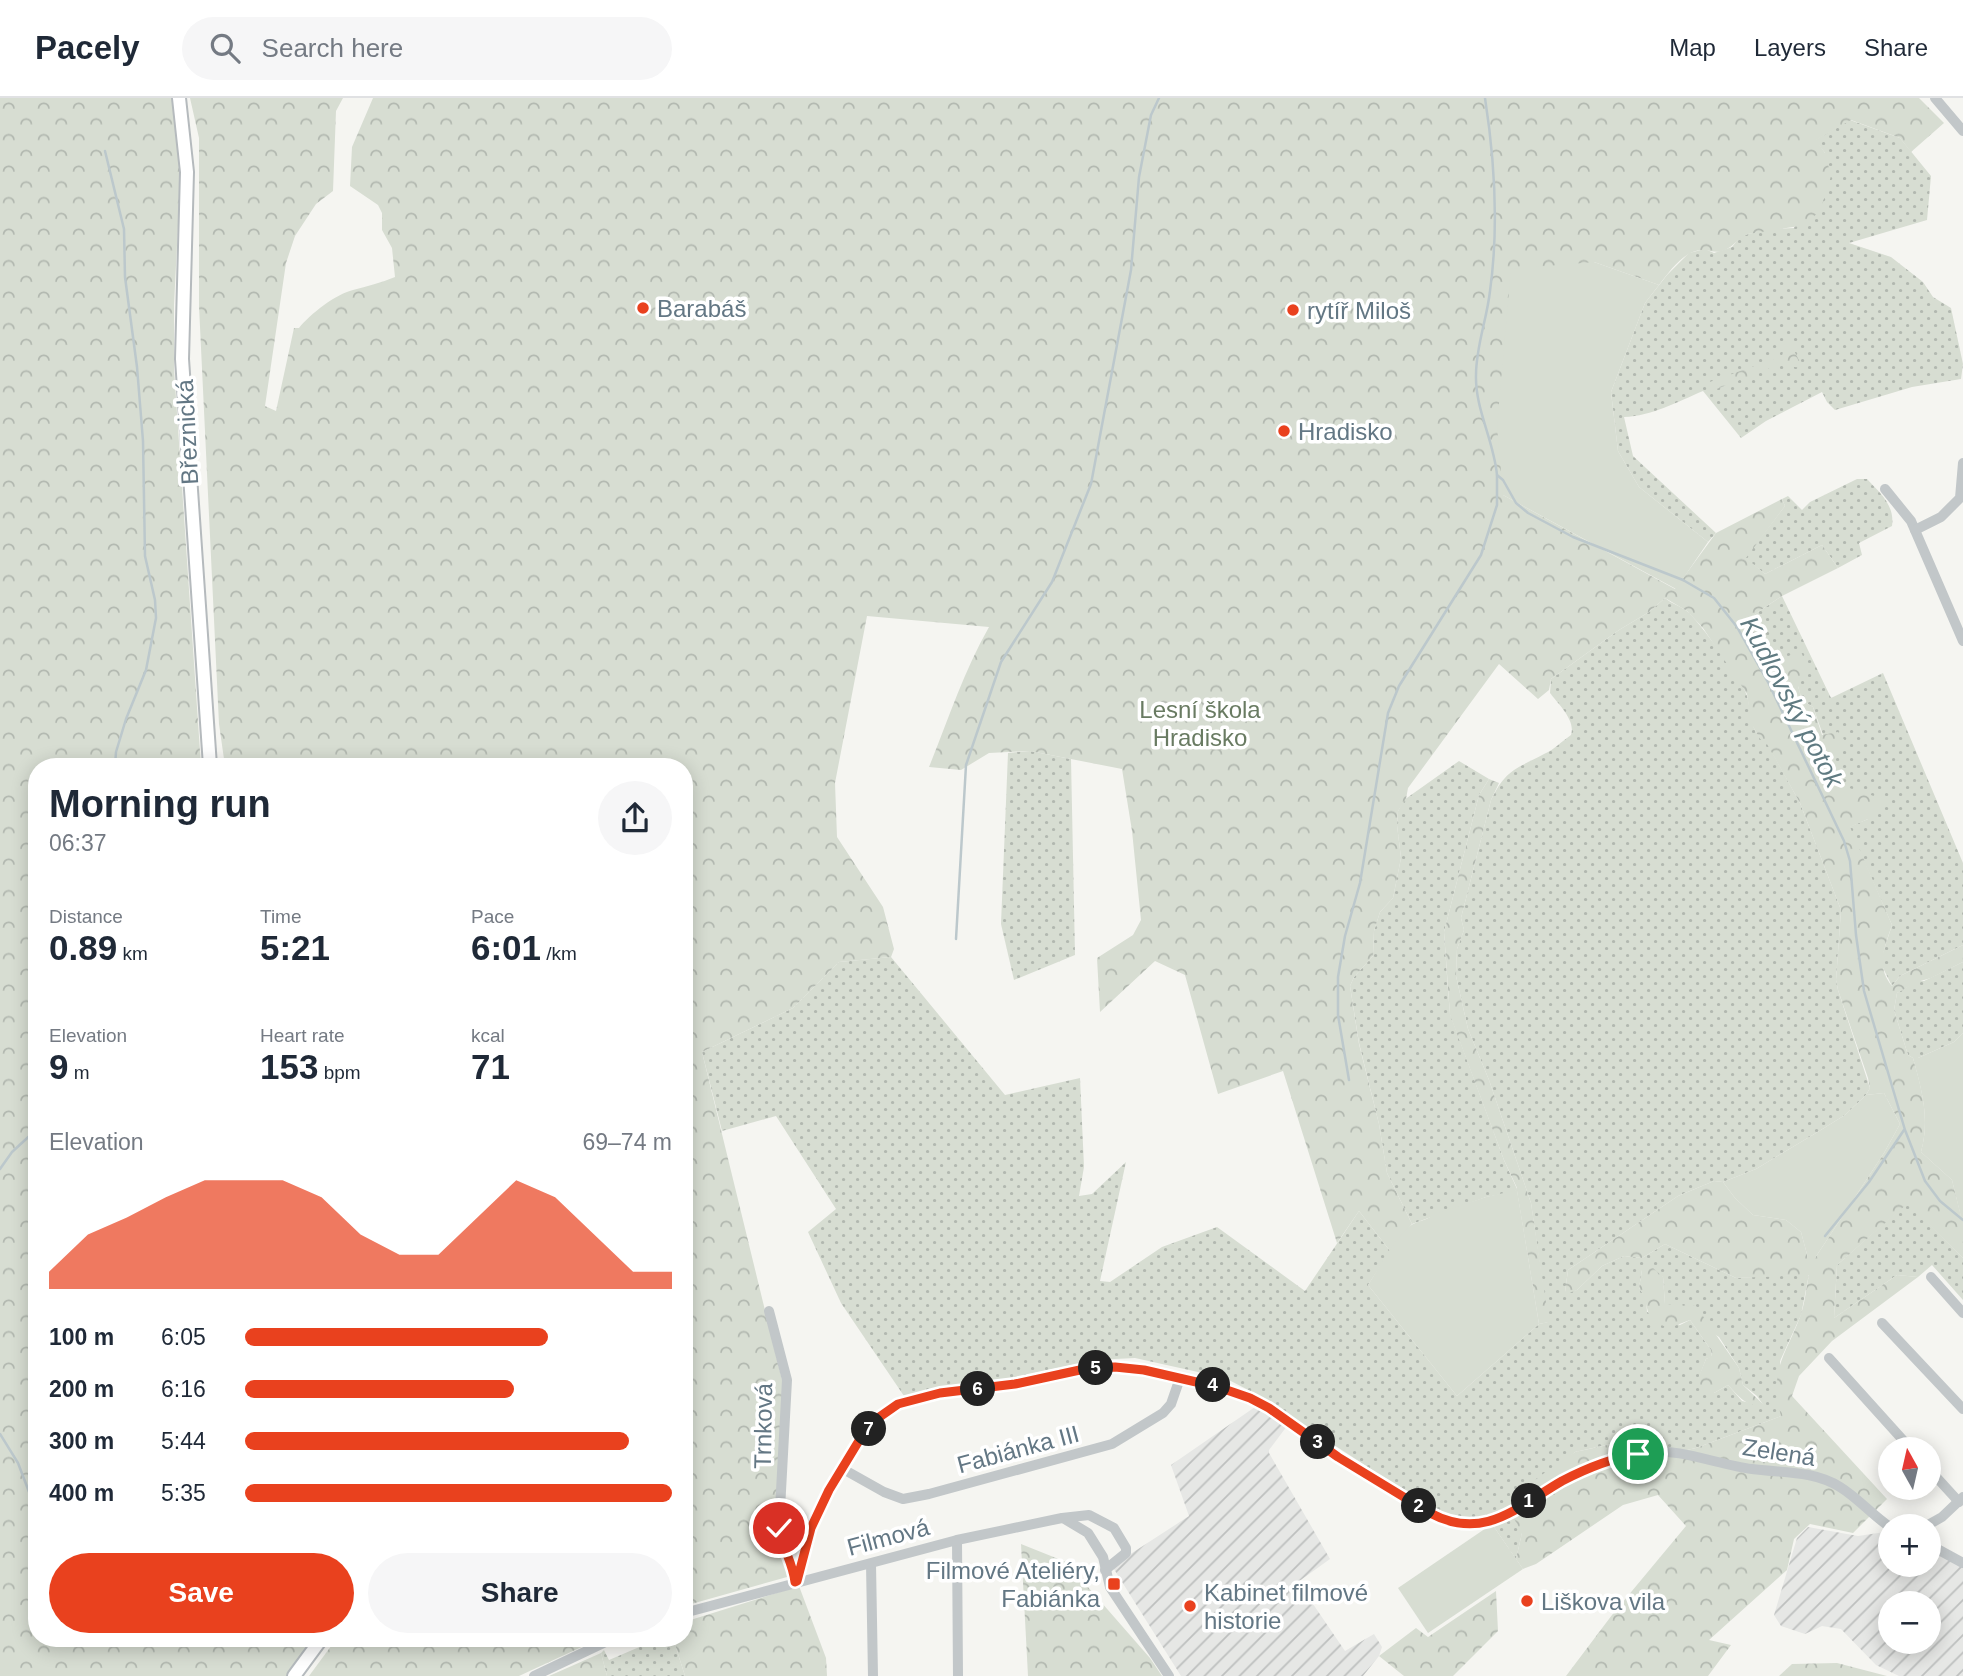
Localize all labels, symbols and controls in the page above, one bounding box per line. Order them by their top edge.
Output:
search box [182,17,672,80]
text: Pacely [35,29,140,66]
icon: search [206,29,244,67]
text: Search here [262,33,403,63]
text: Map [1669,34,1716,61]
text: Layers [1754,34,1826,61]
text: Share [1864,34,1928,61]
place label: Barabáš [657,295,746,322]
place label: rytíř Miloš [1307,297,1411,324]
marker: Barabáš [635,300,651,316]
marker: rytíř Miloš [1285,302,1301,318]
street label: Březnická [171,378,203,485]
place label: Hradisko [1298,418,1393,445]
marker: Hradisko [1276,423,1292,439]
water label: Kudlovský potok [1734,611,1851,794]
park label: Lesní škola Hradisko [1139,696,1261,751]
button: share [598,781,672,855]
text: Morning run [49,783,271,825]
text: 06:37 [49,830,107,856]
text: Distance [49,906,123,927]
text: Time [260,906,302,927]
text: Pace [471,906,514,927]
text: 0.89 [49,928,117,967]
text: 5:21 [260,928,330,967]
text: 6:01 [471,928,541,967]
text: km [117,943,148,964]
text: /km [541,943,577,964]
text: Elevation [49,1025,127,1046]
text: Heart rate [260,1025,344,1046]
text: kcal [471,1025,505,1046]
text: 9 [49,1047,68,1086]
text: 153 [260,1047,318,1086]
text: 71 [471,1047,510,1086]
text: m [68,1062,90,1083]
text: bpm [318,1062,361,1083]
text: Elevation [49,1129,144,1155]
text: 69–74 m [582,1129,672,1155]
text: 100 m [49,1324,114,1350]
text: 6:05 [161,1324,206,1350]
pin: 5 [1078,1350,1114,1386]
text: 5 [1090,1357,1101,1378]
pin: 4 [1196,1368,1230,1402]
pin: 6 [960,1372,996,1406]
text: 4 [1207,1374,1218,1395]
text: 200 m [49,1376,114,1402]
text: 6:16 [161,1376,206,1402]
text: 6 [972,1378,983,1399]
street label: Trnková [749,1382,777,1469]
pin: 7 [852,1412,886,1446]
text: 7 [863,1418,874,1439]
street label: Fabiánka III [954,1420,1082,1478]
pin: 3 [1300,1424,1336,1460]
pin [1608,1424,1668,1484]
text: 300 m [49,1428,114,1454]
text: 5:44 [161,1428,206,1454]
text: 3 [1312,1431,1323,1452]
street label: Zelená [1741,1433,1818,1471]
icon: arrive [1619,1435,1657,1473]
north arrow [1878,1437,1941,1500]
map controls [1878,1437,1941,1654]
text: 400 m [49,1480,114,1506]
text: 5:35 [161,1480,206,1506]
pin: 1 [1512,1484,1546,1518]
pin: 2 [1402,1488,1436,1524]
text: 1 [1523,1490,1534,1511]
text: 2 [1413,1495,1424,1516]
pin [749,1498,809,1558]
icon: check [760,1509,798,1547]
street label: Filmová [844,1513,933,1561]
button: + [1878,1514,1941,1577]
button: Save [49,1553,354,1633]
button: Share [368,1553,672,1633]
place label: Filmové Ateliéry, Fabiánka [926,1557,1101,1612]
marker: Filmové Ateliéry, Fabiánka [1106,1576,1122,1592]
place label: Kabinet filmové historie [1204,1579,1368,1634]
place label: Liškova vila [1541,1588,1666,1615]
button: − [1878,1591,1941,1654]
marker: Liškova vila [1519,1593,1535,1609]
marker: Kabinet filmové historie [1182,1598,1198,1614]

